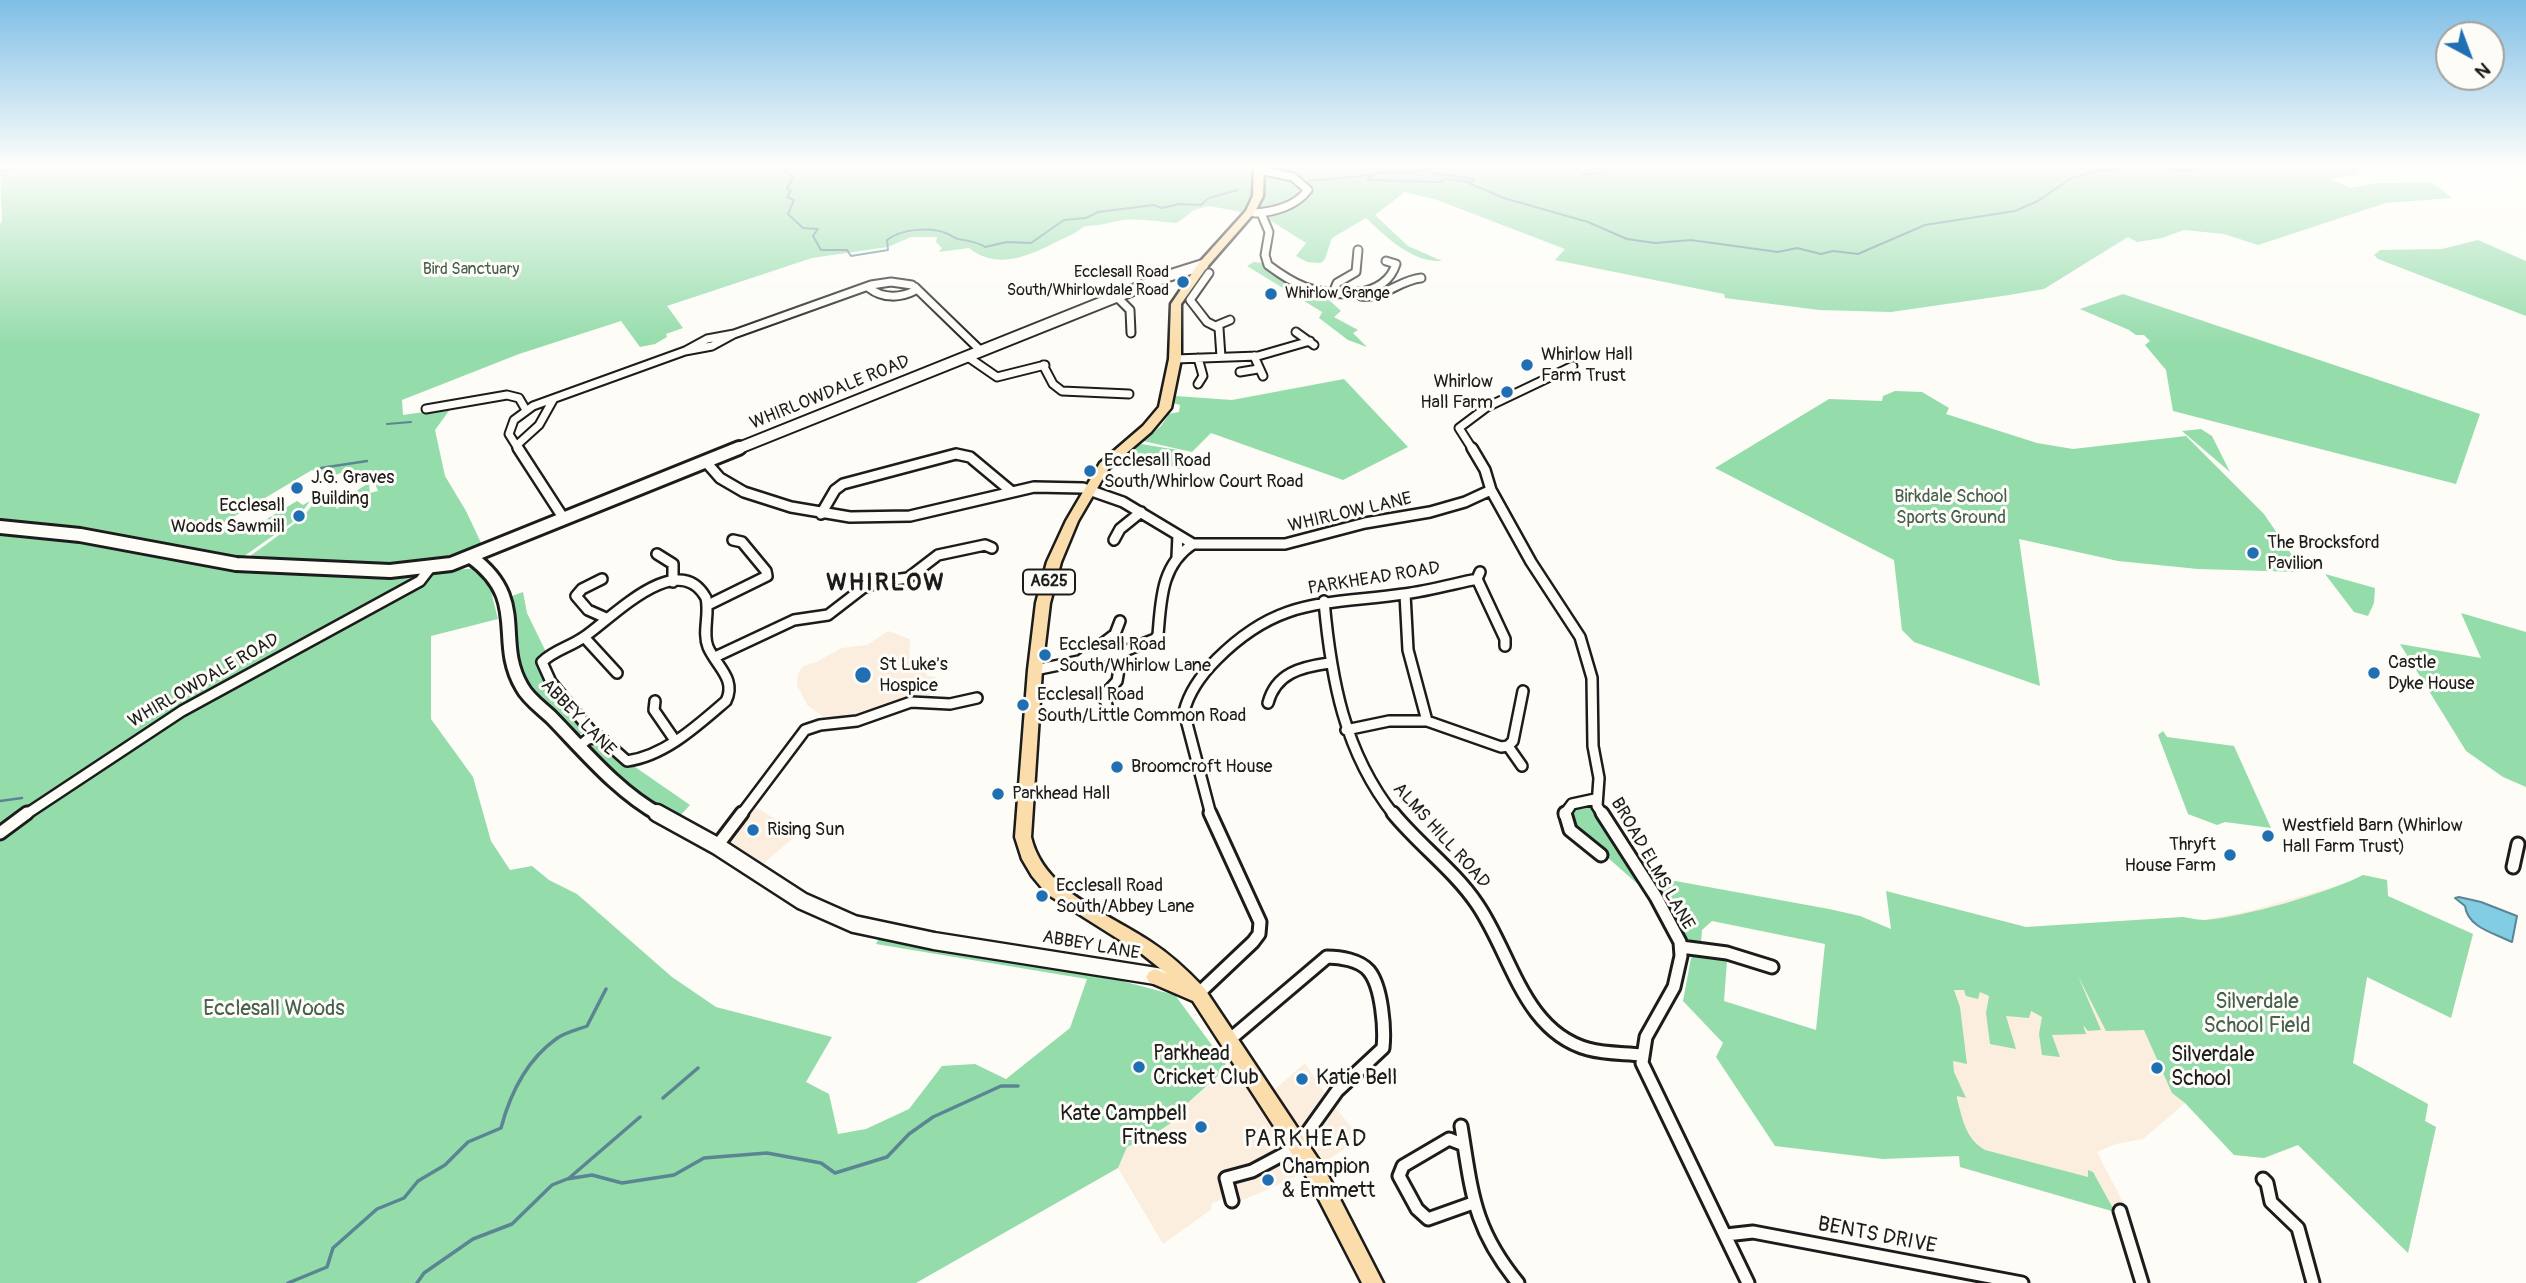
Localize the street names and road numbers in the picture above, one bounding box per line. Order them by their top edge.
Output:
street label: WHIRLOWDALE ROAD [747,351,913,435]
street label: WHIRLOW LANE [1286,488,1414,538]
street label: PARKHEAD ROAD [1306,558,1442,600]
road number: A625 [1023,569,1075,594]
street label: WHIRLOWDALE ROAD [125,629,283,733]
street label: ABBEY LANE [536,675,620,761]
street label: ALMS HILL ROAD [1388,779,1494,893]
street label: BROAD ELMS LANE [1605,794,1699,934]
street label: ABBEY LANE [1041,927,1141,965]
street label: BENTS DRIVE [1815,1212,1939,1260]

